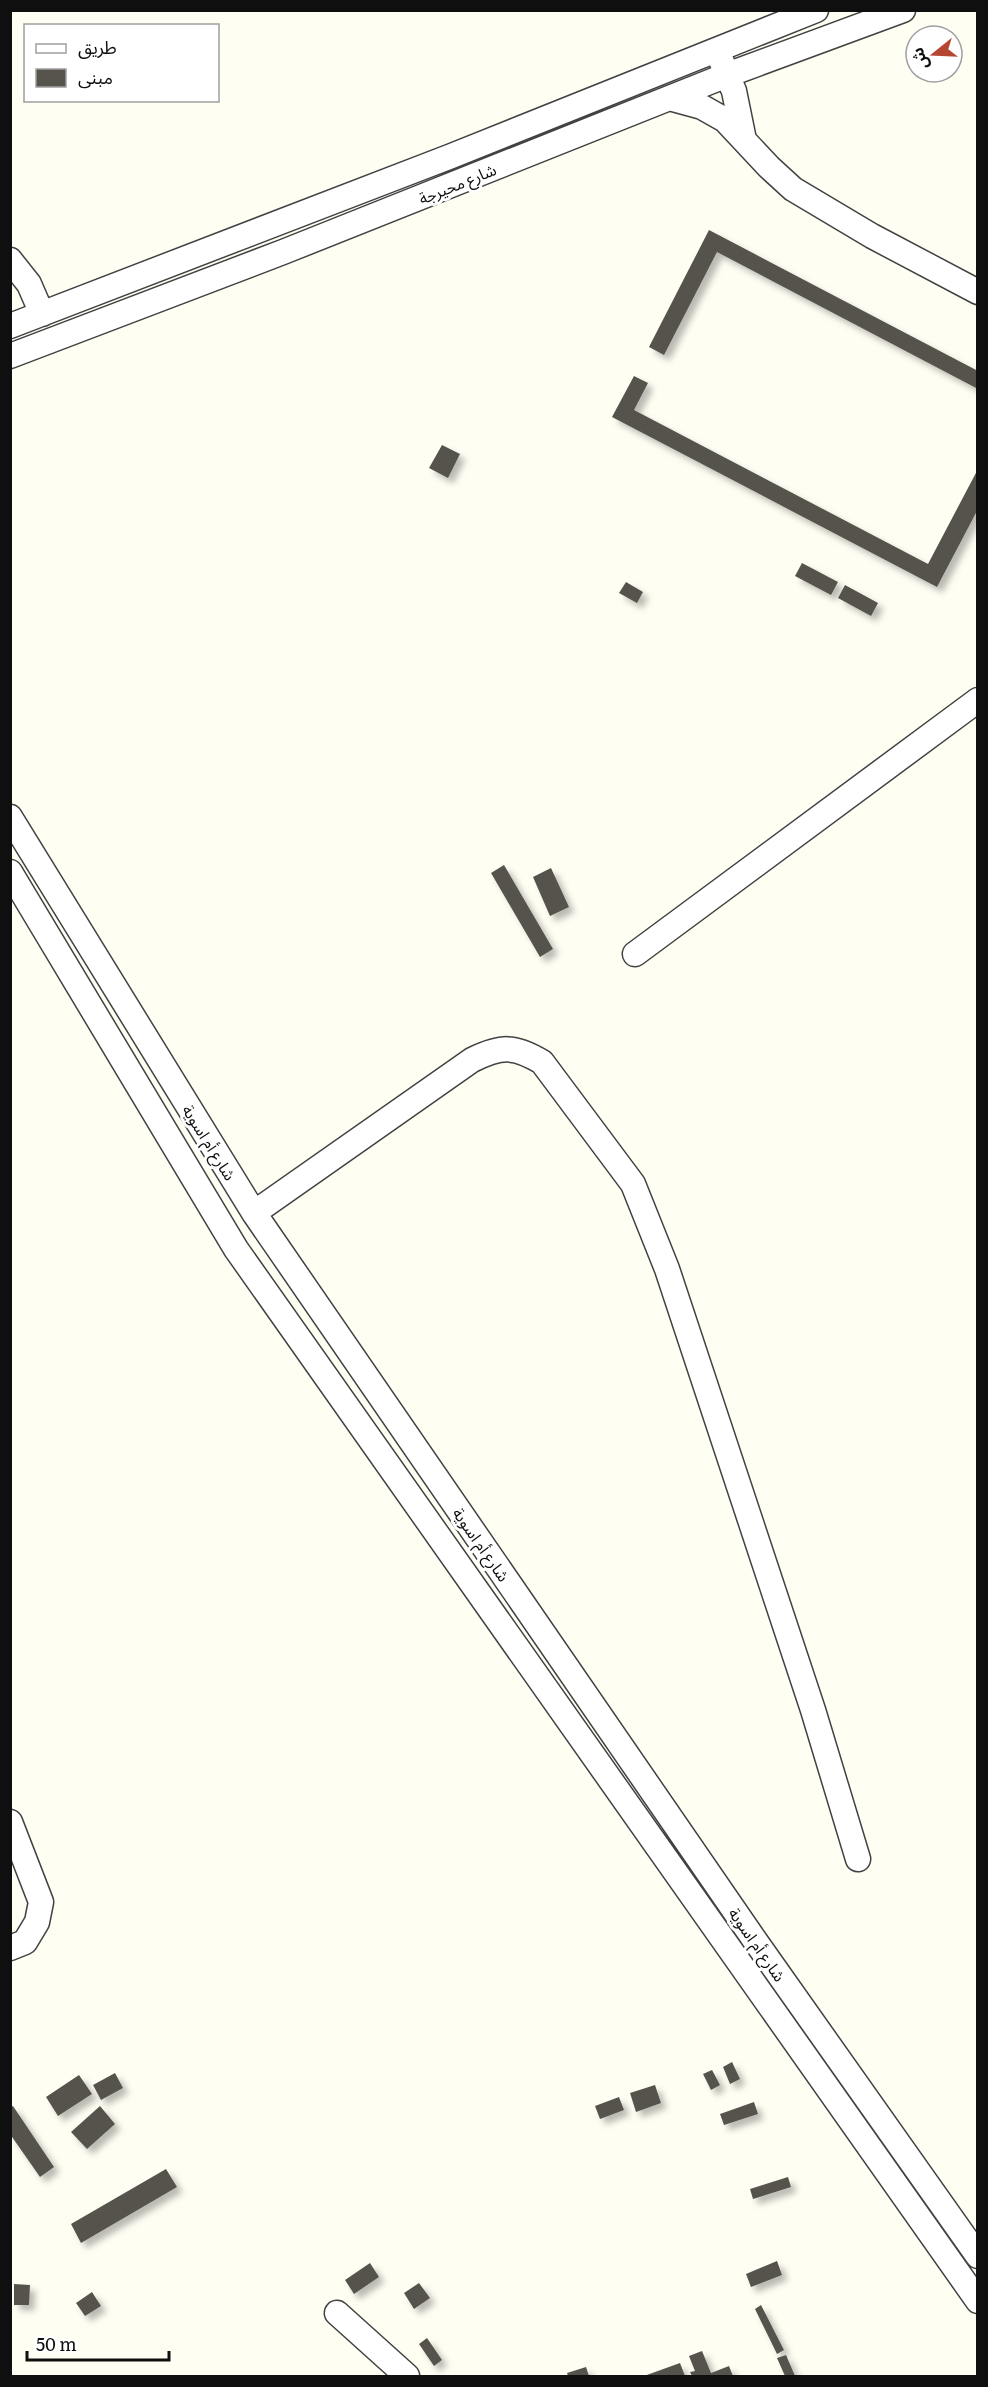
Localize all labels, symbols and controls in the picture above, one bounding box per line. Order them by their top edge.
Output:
legend [24,24,219,102]
north arrow [904,24,964,84]
text: طريق [78,33,117,60]
text: ش [904,45,934,73]
text: مبنى [78,63,113,90]
street label: شارع محيرجة [415,157,500,211]
street label: شارع أم اسوية [175,1099,243,1186]
street label: شارع أم اسوية [446,1502,516,1587]
street label: شارع أم اسوية [722,1902,792,1987]
scale bar [27,2324,170,2362]
text: 50 m [36,2330,77,2357]

